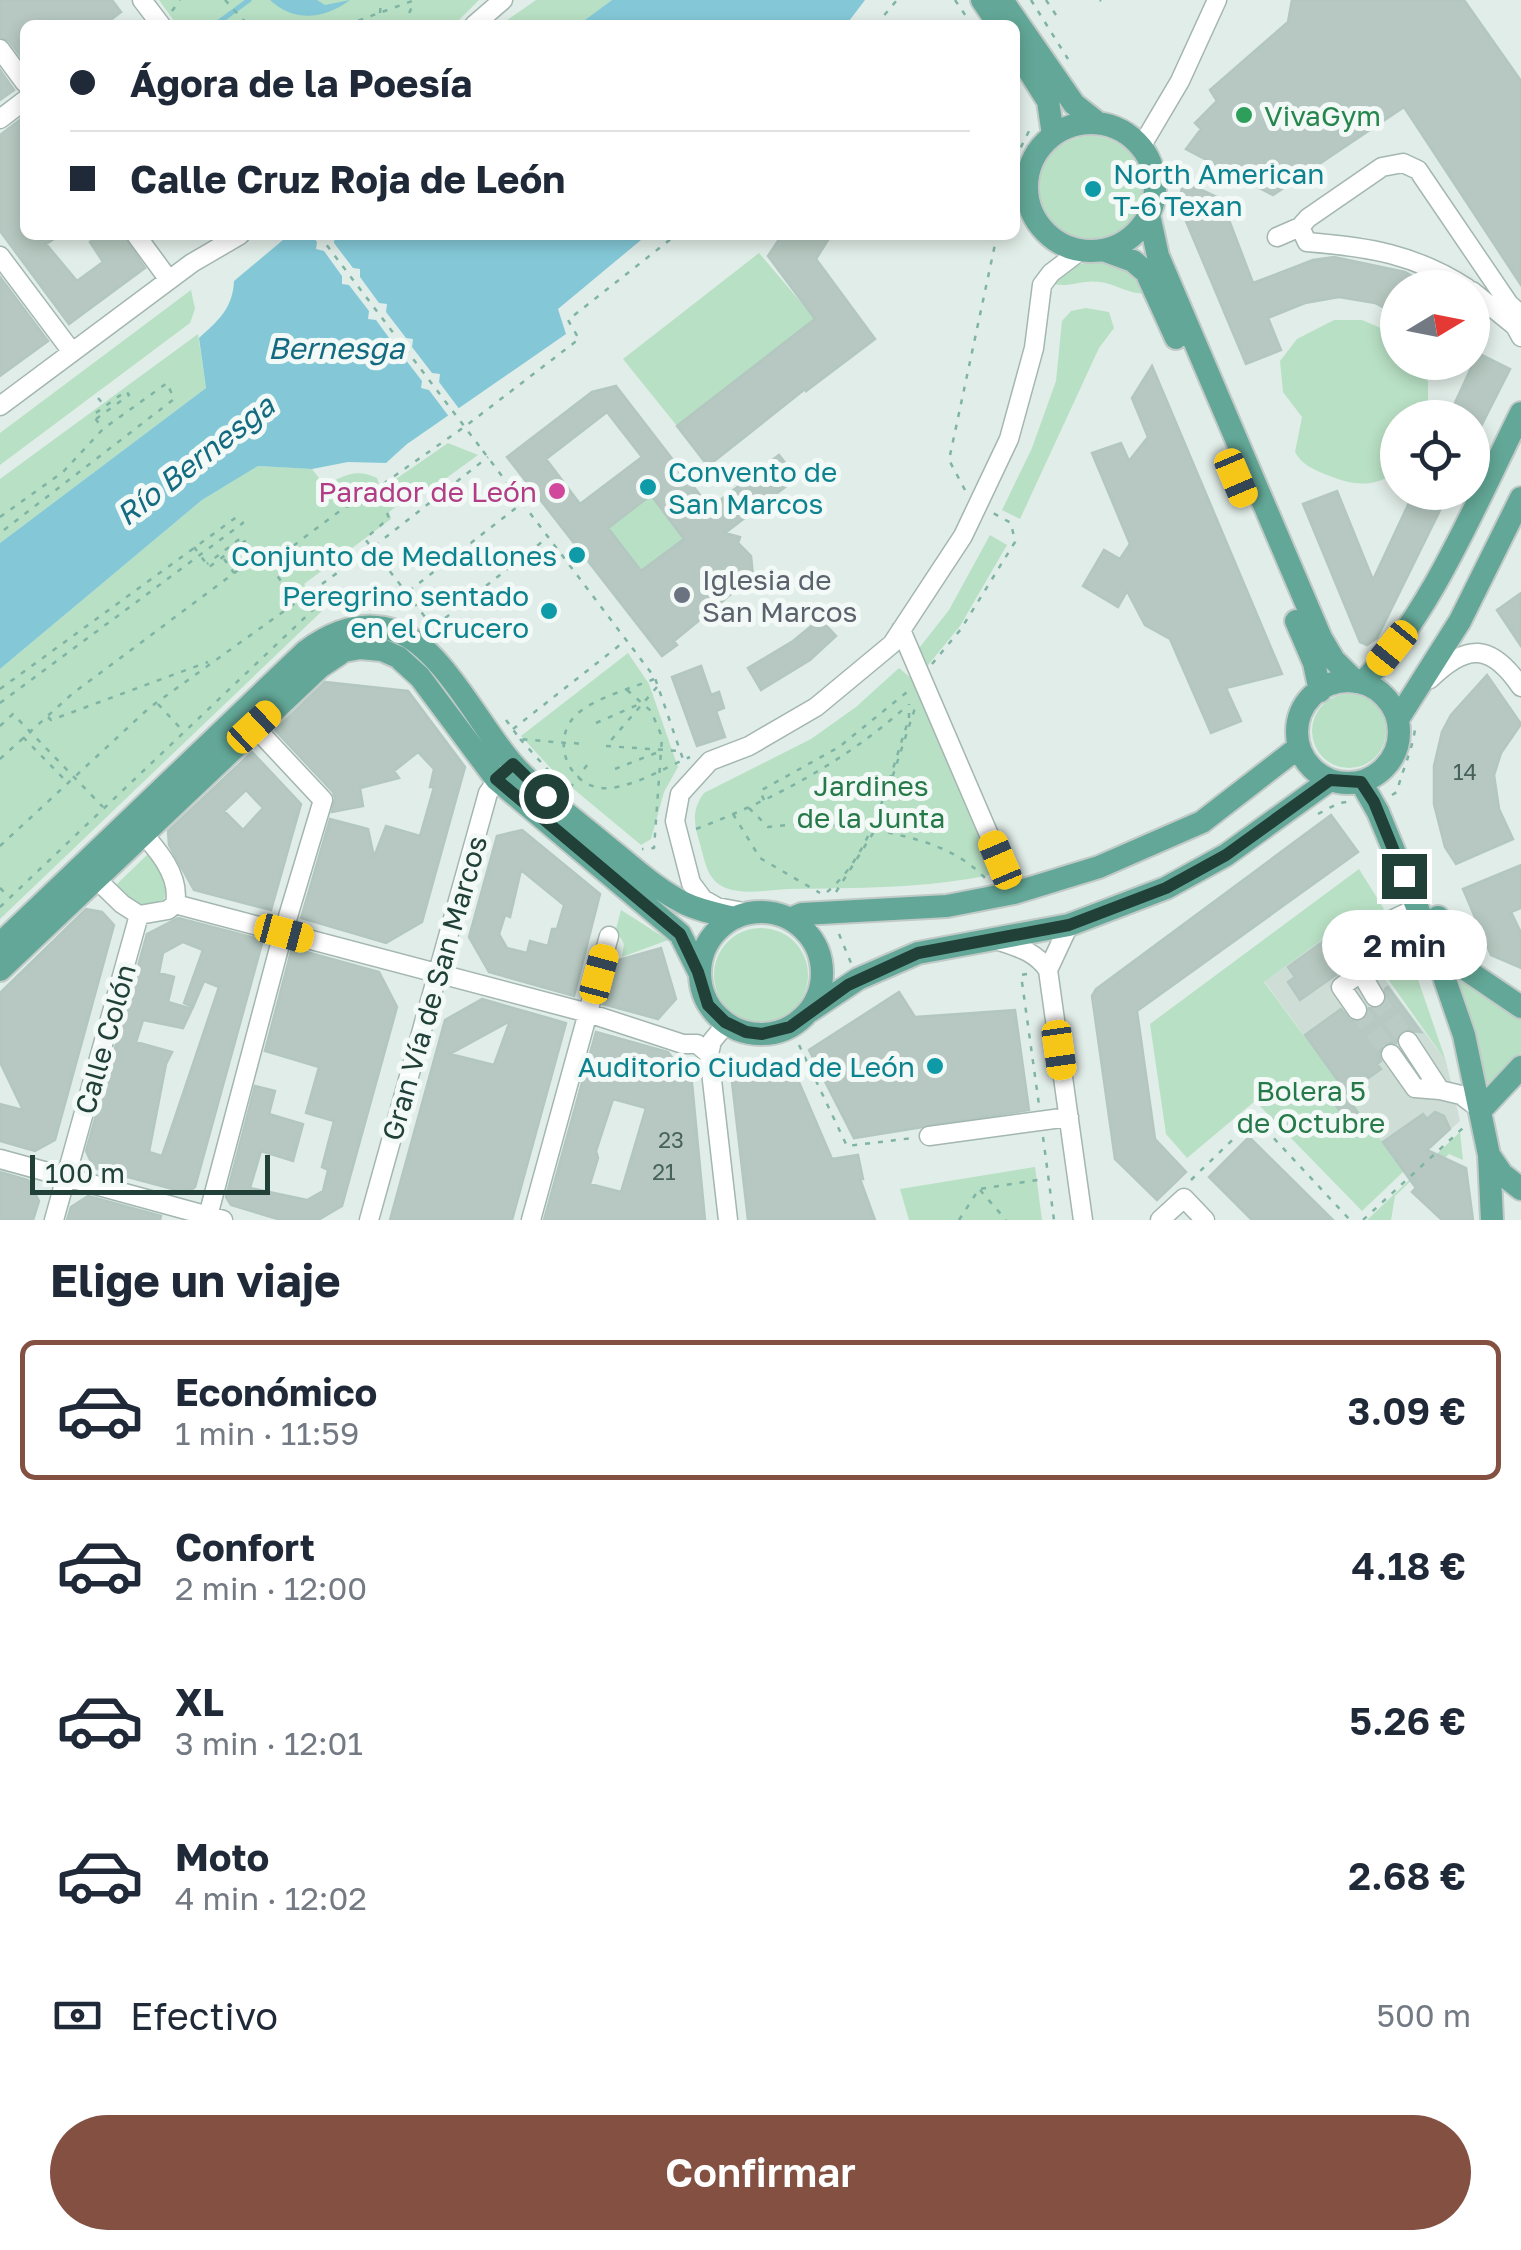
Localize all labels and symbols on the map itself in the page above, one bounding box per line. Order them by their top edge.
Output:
place label: VivaGym [1264,99,1381,132]
marker: VivaGym [1233,104,1255,126]
place label: North American T-6 Texan [1113,157,1325,222]
marker: North American T-6 Texan [1082,178,1104,200]
north arrow [1380,270,1490,380]
water label: Bernesga [268,330,405,366]
water label: Río Bernesga [109,387,282,533]
car [1210,445,1262,511]
place label: Convento de San Marcos [668,455,837,520]
place label: Parador de León [318,475,537,508]
marker: Convento de San Marcos [637,476,659,498]
marker: Parador de León [546,480,568,502]
place label: Conjunto de Medallones [231,539,557,572]
marker: Conjunto de Medallones [566,544,588,566]
place label: Iglesia de San Marcos [702,563,857,628]
place label: Peregrino sentado en el Crucero [282,579,529,644]
marker: Iglesia de San Marcos [671,584,693,606]
marker: Peregrino sentado en el Crucero [538,600,560,622]
car [1361,615,1423,681]
car [222,696,286,758]
house number: 14 [1453,758,1477,785]
park label: Jardines de la Junta [797,769,945,834]
route start [524,774,569,819]
car [974,827,1026,893]
street label: Gran Vía de San Marcos [375,832,493,1144]
route end [1382,854,1427,899]
car [251,911,317,955]
callout: 2 min [1322,911,1486,981]
car [577,941,621,1007]
street label: Calle Colón [68,960,142,1118]
car [1040,1018,1078,1082]
place label: Auditorio Ciudad de León [578,1050,915,1083]
marker: Auditorio Ciudad de León [924,1055,946,1077]
park label: Bolera 5 de Octubre [1237,1074,1385,1139]
house number: 23 [658,1126,684,1153]
scale bar [30,1150,270,1194]
house number: 21 [652,1158,676,1185]

